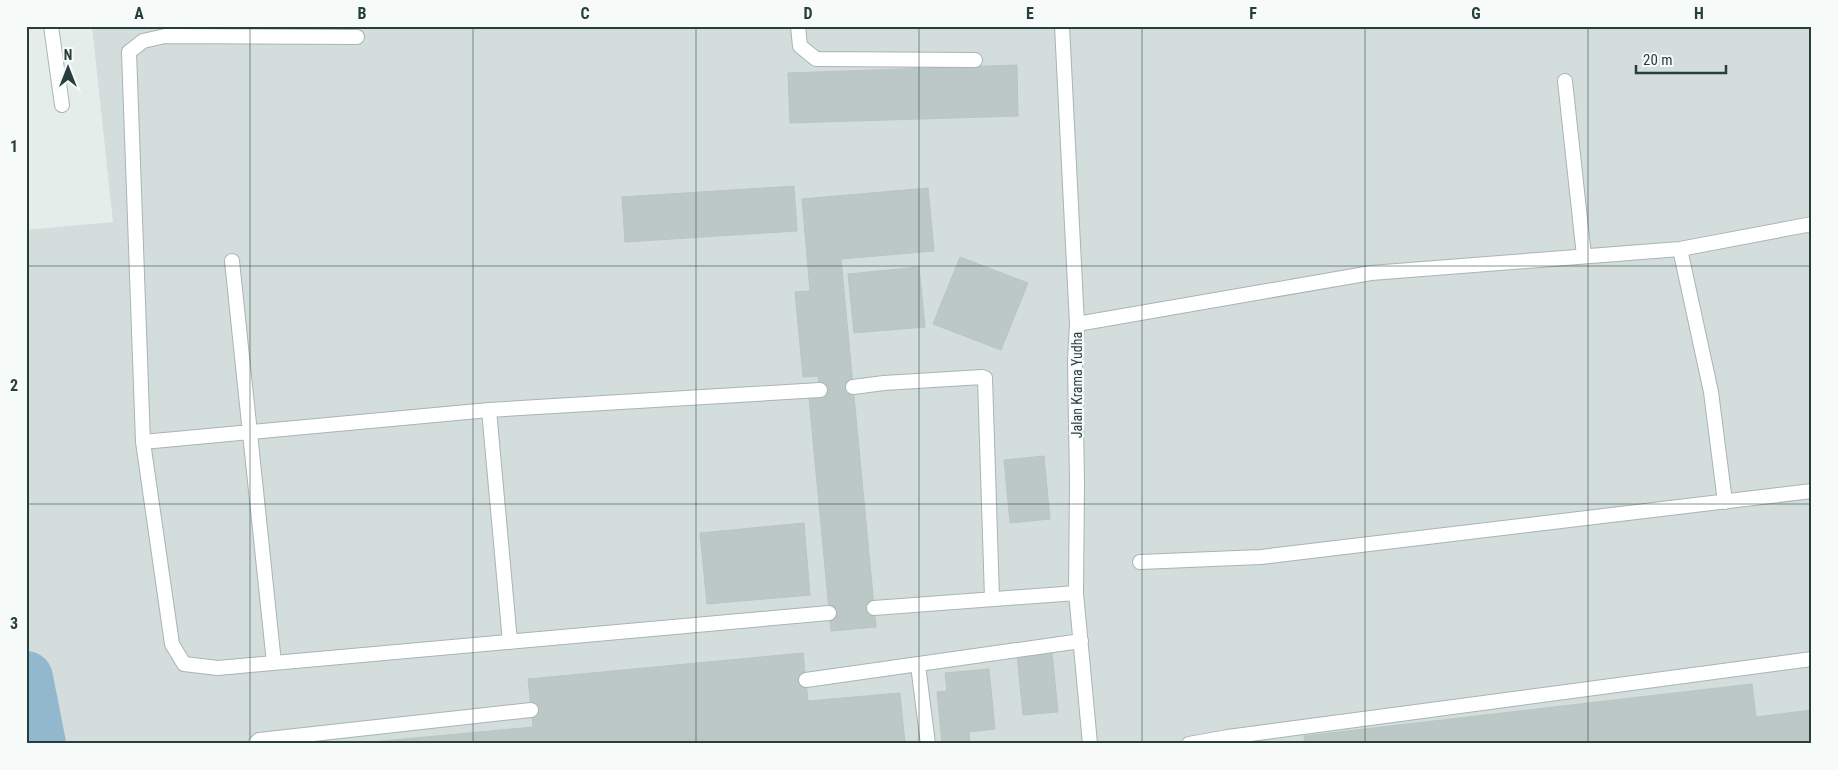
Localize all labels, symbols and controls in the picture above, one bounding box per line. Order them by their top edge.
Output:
text: A [134,4,144,23]
text: B [358,4,367,23]
text: C [580,4,590,23]
text: D [803,4,813,23]
text: E [1026,4,1034,23]
text: F [1249,4,1257,23]
text: G [1471,4,1481,23]
text: H [1694,4,1704,23]
north arrow [42,42,92,92]
scale bar [1636,42,1726,74]
text: N [64,47,72,63]
text: 20 m [1643,51,1673,69]
text: 1 [10,137,18,156]
street label: Jalan Krama Yudha [1069,332,1085,438]
text: 2 [10,376,18,395]
text: 3 [10,614,18,633]

